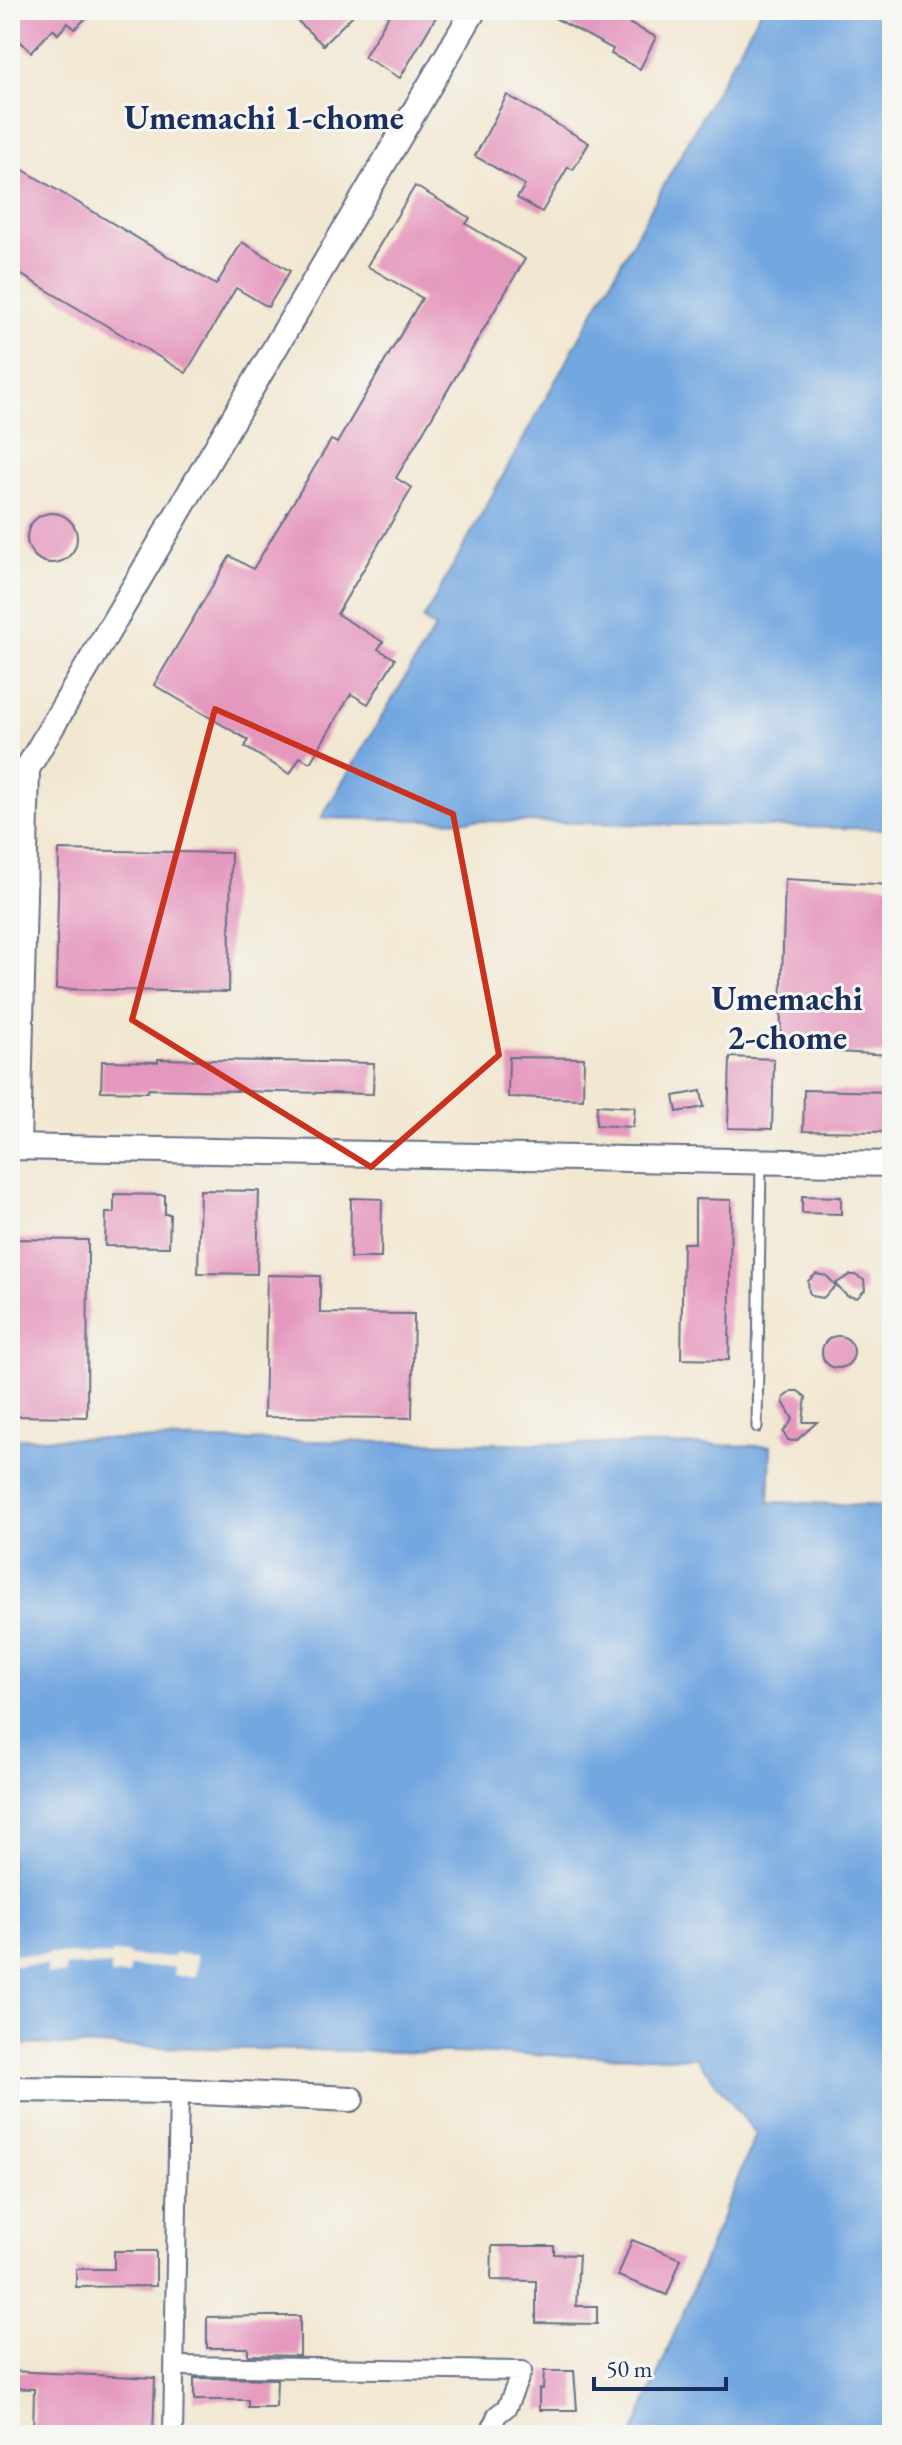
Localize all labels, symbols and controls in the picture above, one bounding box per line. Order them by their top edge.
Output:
district label: Umemachi 1-chome [124,95,404,139]
district label: Umemachi 2-chome [711,976,863,1059]
scale bar [594,2341,726,2391]
text: 50 m [606,2353,653,2384]

